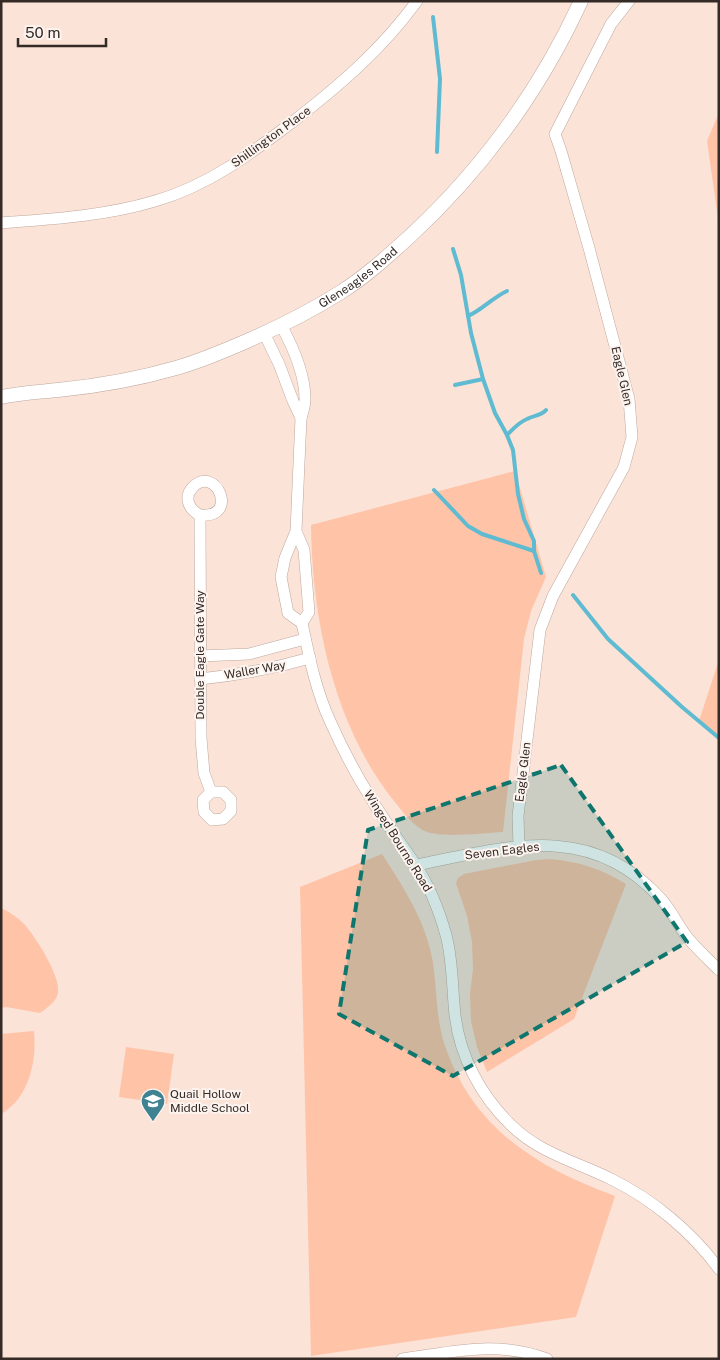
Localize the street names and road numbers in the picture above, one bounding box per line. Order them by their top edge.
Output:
street label: Shillington Place [229,103,314,171]
street label: Gleneagles Road [316,244,400,311]
street label: Eagle Glen [608,345,636,407]
street label: Double Eagle Gate Way [193,590,207,720]
street label: Waller Way [223,658,287,682]
street label: Eagle Glen [512,741,534,803]
street label: Winged Bourne Road [361,788,435,894]
street label: Seven Eagles [464,839,540,863]

